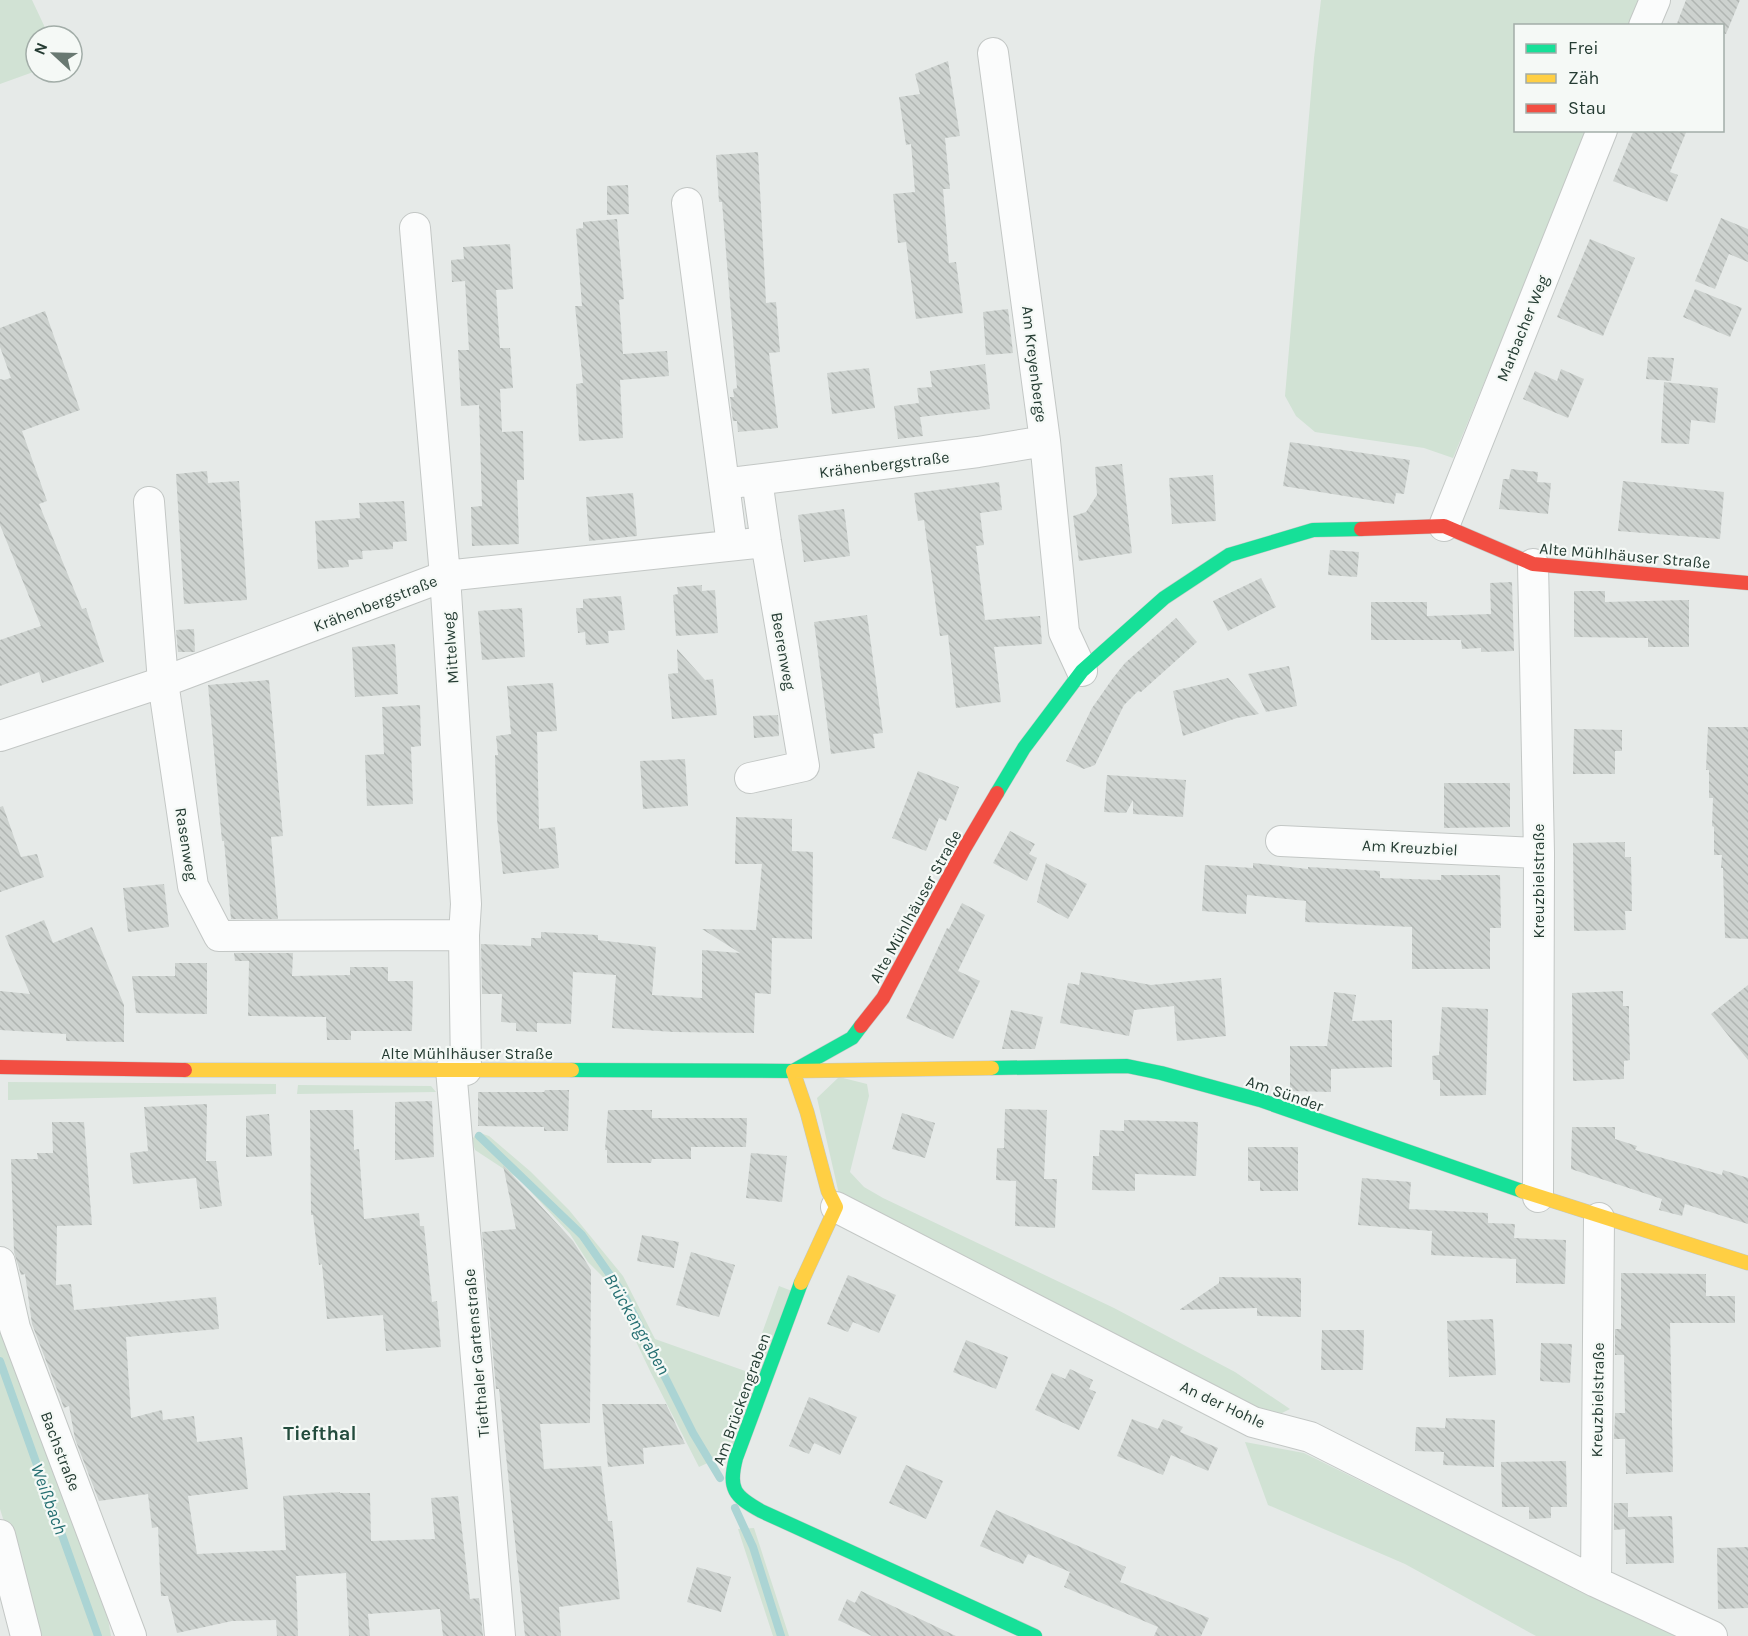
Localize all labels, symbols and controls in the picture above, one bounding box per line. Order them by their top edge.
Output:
north arrow [24,24,84,84]
legend [1514,24,1724,132]
text: Frei [1568,37,1599,59]
text: N [30,40,52,57]
text: Zäh [1568,67,1599,89]
text: Stau [1568,97,1606,119]
street label: Marbacher Weg [1492,272,1552,384]
street label: Am Kreyenberge [1018,305,1051,424]
street label: Krähenbergstraße [818,447,950,482]
street label: Alte Mühlhäuser Straße [1539,539,1711,572]
street label: Krähenbergstraße [311,571,440,636]
street label: Mittelweg [439,611,462,684]
street label: Beerenweg [767,611,800,692]
street label: Rasenweg [171,806,202,882]
street label: Kreuzbielstraße [1529,824,1548,939]
street label: Alte Mühlhäuser Straße [865,827,965,986]
street label: Am Kreuzbiel [1362,836,1458,859]
street label: Alte Mühlhäuser Straße [381,1044,553,1063]
street label: Am Sünder [1244,1071,1326,1116]
street label: Tiefthaler Gartenstraße [460,1268,493,1438]
water label: Brückengraben [599,1269,675,1379]
street label: Am Brückengraben [709,1330,774,1468]
street label: Kreuzbielstraße [1587,1342,1608,1458]
street label: An der Hohle [1177,1376,1268,1432]
street label: Bachstraße [37,1409,84,1494]
district label: Tiefthal [283,1422,357,1445]
water label: Weißbach [26,1461,72,1537]

